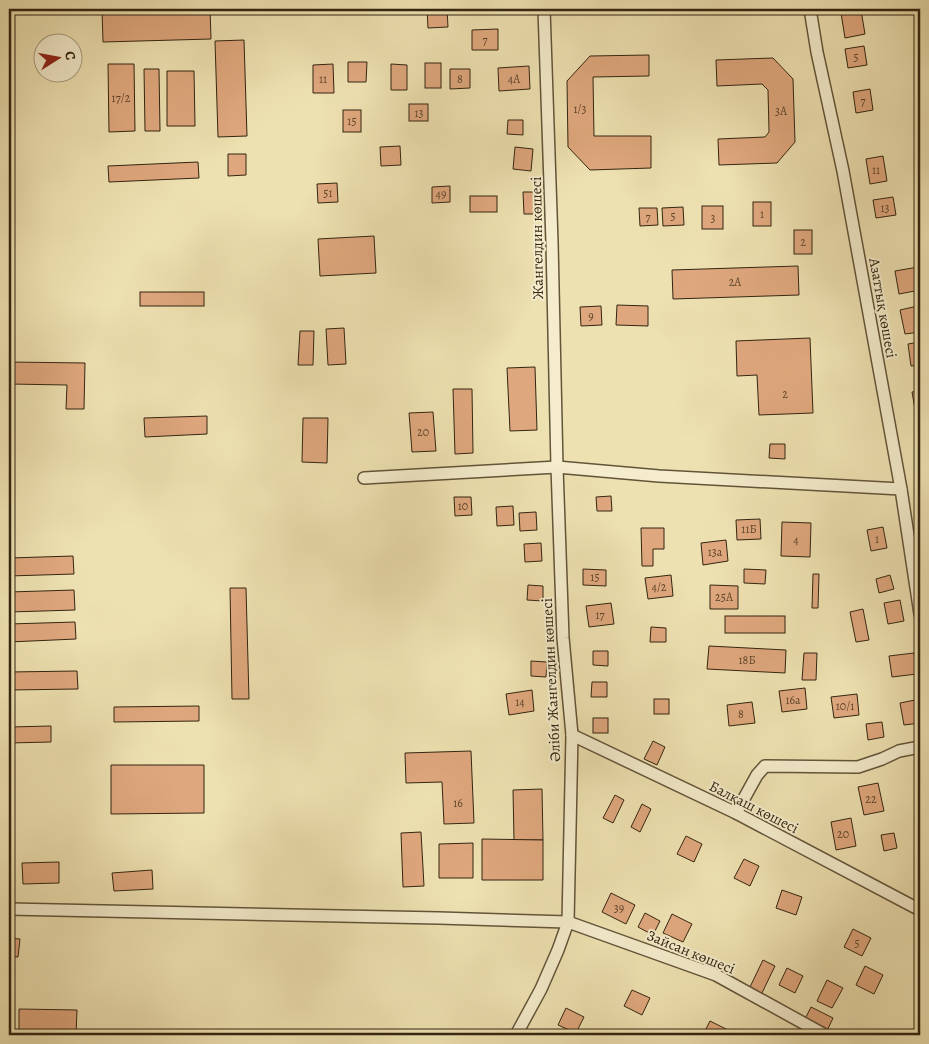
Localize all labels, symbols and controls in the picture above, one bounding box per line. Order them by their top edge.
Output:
north arrow [32,32,82,82]
house number: 7 [482,32,488,48]
house number: 5 [853,49,859,65]
text: С [60,50,80,62]
house number: 11 [319,71,327,87]
house number: 8 [457,71,463,87]
house number: 4А [508,71,521,87]
house number: 17/2 [112,90,131,106]
house number: 7 [860,93,866,109]
house number: 1/3 [573,101,587,117]
house number: 3А [775,103,788,119]
house number: 13 [414,105,424,121]
house number: 15 [347,113,357,129]
house number: 11 [872,162,880,178]
street label: Жангелдин көшесі [526,177,548,299]
house number: 51 [323,185,333,201]
house number: 49 [436,186,446,202]
house number: 13 [880,200,890,216]
house number: 1 [760,206,764,222]
house number: 5 [670,208,676,224]
house number: 7 [645,209,651,225]
house number: 3 [711,210,716,226]
house number: 2 [800,234,806,250]
street label: Азаттық көшесі [864,255,902,360]
house number: 2А [729,274,742,290]
house number: 9 [588,308,594,324]
house number: 2 [782,386,788,402]
house number: 20 [417,424,429,440]
house number: 10 [458,498,468,514]
house number: 11Б [741,521,757,537]
house number: 1 [875,531,879,547]
house number: 4 [793,532,799,548]
house number: 13а [708,544,723,560]
house number: 15 [590,569,600,585]
house number: 4/2 [651,579,667,595]
house number: 25А [715,589,734,605]
street label: Әліби Жангелдин көшесі [537,598,565,762]
house number: 17 [595,607,606,623]
house number: 18Б [738,652,756,668]
house number: 16а [785,692,801,708]
house number: 14 [515,694,525,710]
house number: 10/1 [836,698,854,714]
house number: 8 [738,706,744,722]
street label: Балқаш көшесі [706,776,802,838]
house number: 22 [865,791,877,807]
house number: 16 [453,795,463,811]
house number: 20 [837,826,849,842]
house number: 39 [614,900,624,916]
street label: Зайсан көшесі [644,925,738,979]
house number: 5 [854,935,860,951]

